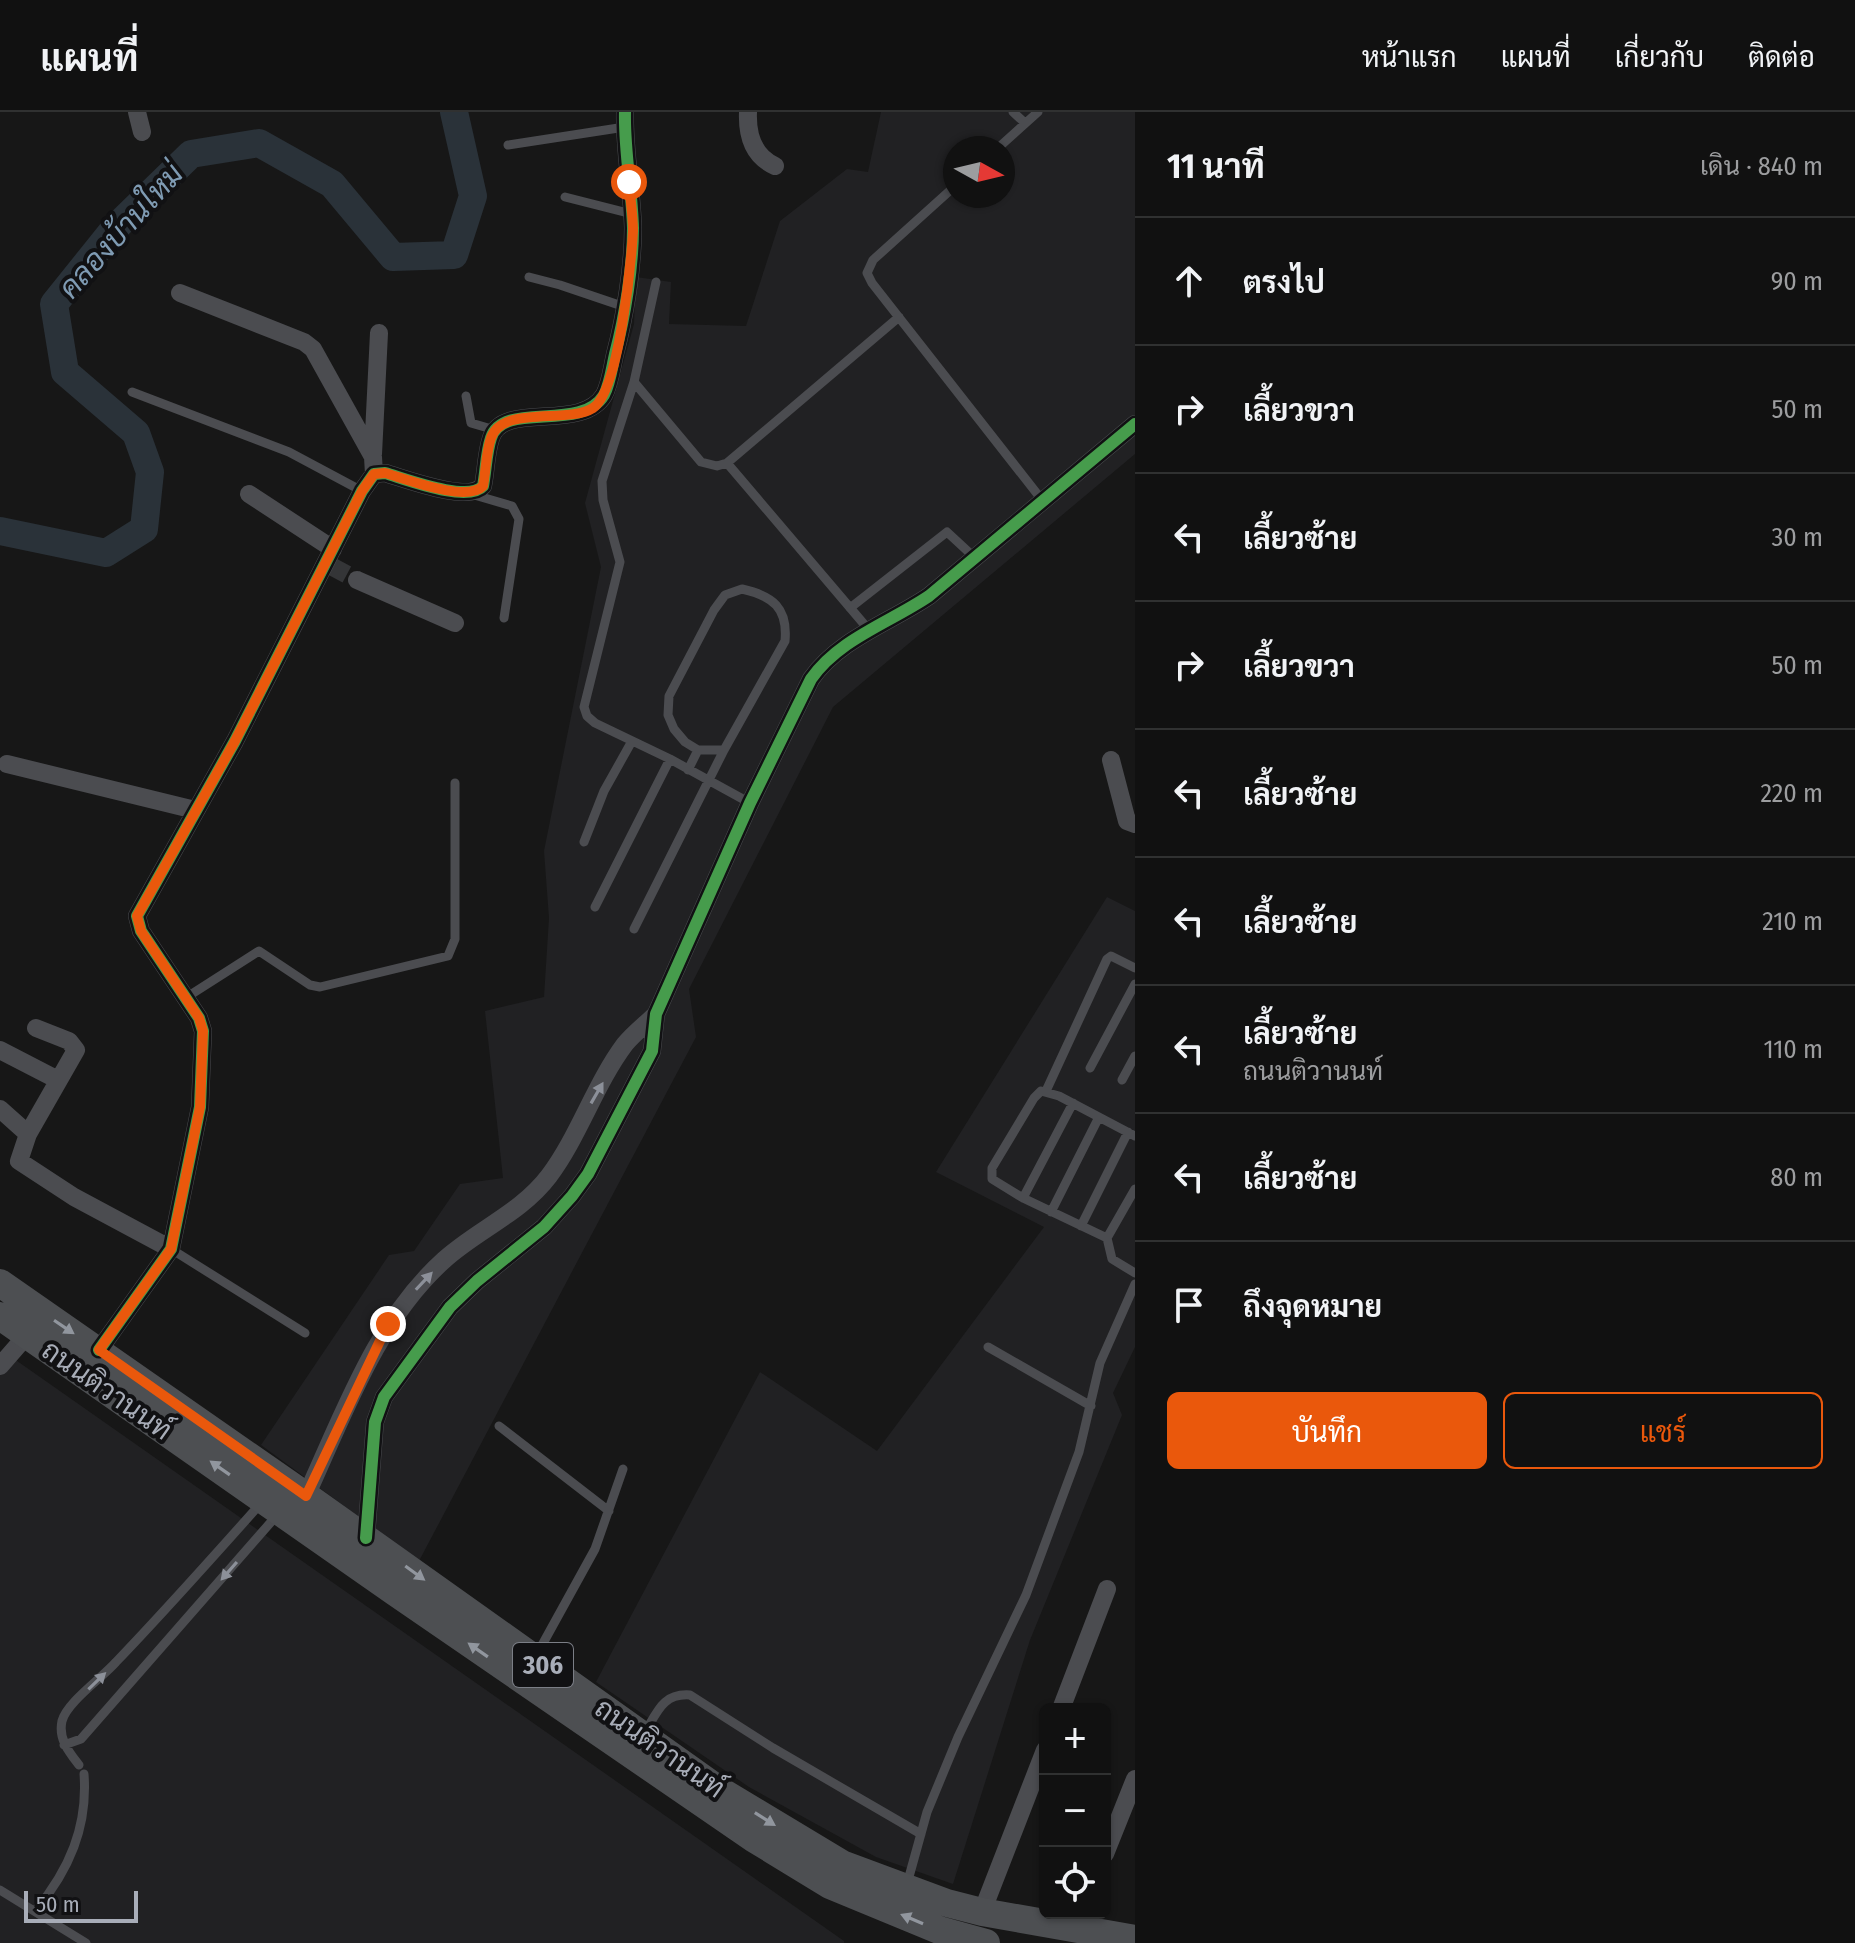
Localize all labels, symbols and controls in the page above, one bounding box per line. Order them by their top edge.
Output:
text: แผนที่ [40,35,139,81]
text: หน้าแรก [1362,41,1457,74]
text: แผนที่ [1501,41,1571,74]
text: เกี่ยวกับ [1615,41,1704,74]
text: ติดต่อ [1748,41,1815,74]
north arrow [943,136,1015,208]
text: 11 นาที [1167,146,1265,187]
text: เดิน · 840 m [1700,151,1823,182]
water label: คลองบ้านใหม่ [50,153,192,306]
route start [611,164,647,200]
icon: ahead [1167,259,1211,303]
text: ตรงไป [1243,265,1325,301]
text: 90 m [1771,266,1823,297]
icon: right [1167,387,1211,431]
text: เลี้ยวขวา [1243,393,1355,429]
text: 50 m [1771,394,1823,425]
icon: left [1167,515,1211,559]
text: เลี้ยวซ้าย [1243,521,1357,557]
text: 30 m [1772,522,1823,553]
icon: right [1167,643,1211,687]
text: เลี้ยวขวา [1243,649,1355,685]
text: 50 m [1771,650,1823,681]
icon: left [1167,771,1211,815]
text: เลี้ยวซ้าย [1243,777,1357,813]
text: 220 m [1760,778,1823,809]
icon: left [1167,899,1211,943]
text: เลี้ยวซ้าย [1243,905,1357,941]
text: 210 m [1762,906,1823,937]
text: เลี้ยวซ้าย [1243,1016,1357,1052]
icon: left [1167,1027,1211,1071]
text: 110 m [1763,1034,1823,1065]
text: ถนนติวานนท์ [1243,1056,1383,1087]
one-way arrow [590,1082,604,1104]
icon: left [1167,1155,1211,1199]
text: เลี้ยวซ้าย [1243,1161,1357,1197]
text: 80 m [1770,1162,1823,1193]
one-way arrow [414,1272,432,1291]
icon: arrive [1167,1283,1211,1327]
text: ถึงจุดหมาย [1243,1289,1382,1325]
route end [370,1306,406,1342]
one-way arrow [54,1319,75,1334]
street label: ถนนติวานนท์ [36,1331,180,1447]
button: บันทึก [1167,1392,1487,1469]
button: แชร์ [1503,1392,1823,1469]
one-way arrow [209,1461,230,1476]
one-way arrow [221,1560,238,1580]
one-way arrow [404,1565,425,1580]
one-way arrow [468,1643,489,1658]
road number: 306 [513,1643,573,1687]
one-way arrow [87,1673,106,1691]
street label: ถนนติวานนท์ [589,1689,733,1805]
map controls [1039,1703,1111,1919]
button: + [1039,1703,1111,1775]
button: − [1039,1775,1111,1847]
one-way arrow [754,1811,776,1825]
button: locate [1039,1847,1111,1919]
scale bar [24,1887,138,1923]
text: 50 m [36,1891,80,1918]
one-way arrow [900,1912,924,1925]

